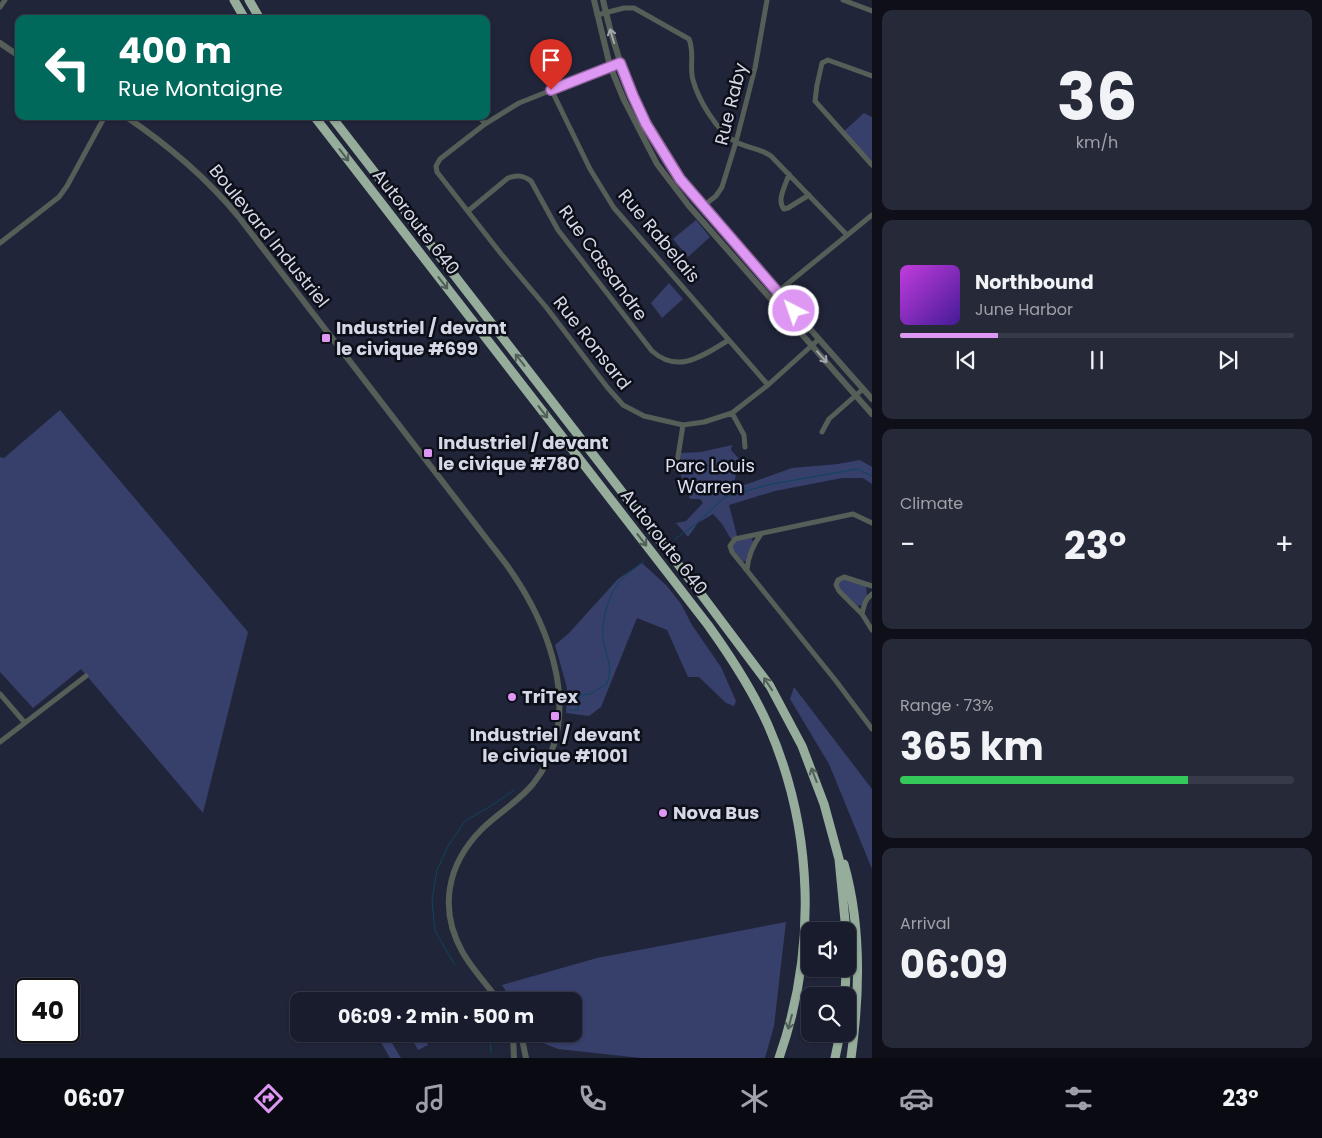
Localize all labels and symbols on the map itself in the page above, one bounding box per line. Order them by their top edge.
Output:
one-way arrow [607,29,616,45]
pin [530,39,572,90]
street label: Rue Raby [708,60,753,148]
one-way arrow [338,148,349,161]
street label: Boulevard Industriel [204,159,335,313]
street label: Autoroute 640 [367,164,466,280]
street label: Rue Rabelais [613,183,706,288]
street label: Rue Cassandre [553,200,654,325]
one-way arrow [438,276,449,289]
position arrow [767,284,819,336]
street label: Rue Ronsard [548,291,637,395]
place label: Industriel / devant le civique #699 [336,315,507,361]
marker: Industriel / devant le civique #699 [320,332,332,344]
one-way arrow [816,351,828,364]
one-way arrow [515,354,526,367]
one-way arrow [537,405,548,418]
place label: Industriel / devant le civique #780 [438,430,609,476]
marker: Industriel / devant le civique #780 [422,447,434,459]
park label: Parc Louis Warren [665,453,755,499]
street label: Autoroute 640 [615,484,714,600]
one-way arrow [637,533,647,547]
one-way arrow [763,677,773,691]
place label: TriTex [522,684,578,709]
marker: TriTex [506,691,518,703]
marker: Industriel / devant le civique #1001 [549,710,561,722]
place label: Industriel / devant le civique #1001 [470,722,640,768]
one-way arrow [809,768,819,783]
place label: Nova Bus [673,800,759,825]
marker: Nova Bus [657,807,669,819]
speed limit sign: 40 [15,978,80,1043]
one-way arrow [785,1013,795,1029]

